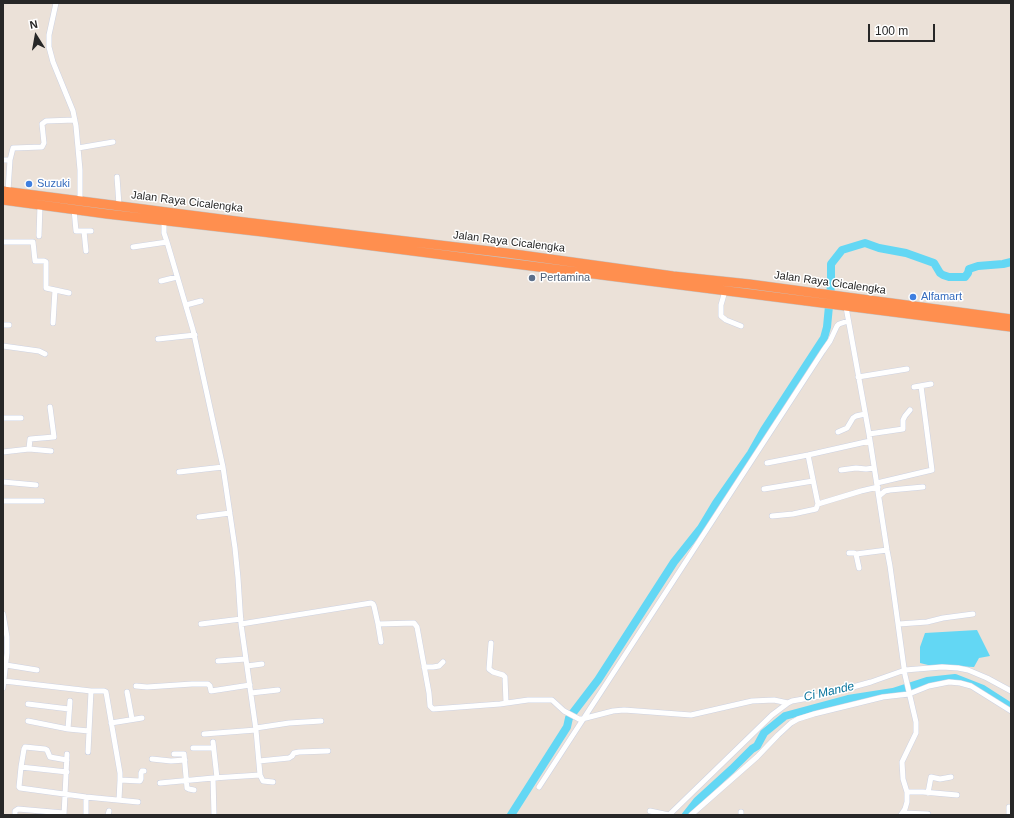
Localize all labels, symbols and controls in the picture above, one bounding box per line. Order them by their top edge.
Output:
north arrow [16,16,56,56]
scale bar [870,16,937,42]
text: N [29,18,39,31]
text: 100 m [875,24,908,38]
place label: Suzuki [37,177,70,191]
marker: Suzuki [24,179,34,189]
street label: Jalan Raya Cicalengka [130,189,244,215]
street label: Jalan Raya Cicalengka [452,229,566,255]
street label: Jalan Raya Cicalengka [773,269,887,297]
place label: Pertamina [540,271,590,285]
marker: Pertamina [527,273,537,283]
place label: Alfamart [921,290,962,304]
marker: Alfamart [908,292,918,302]
water label: Ci Mande [802,679,856,705]

